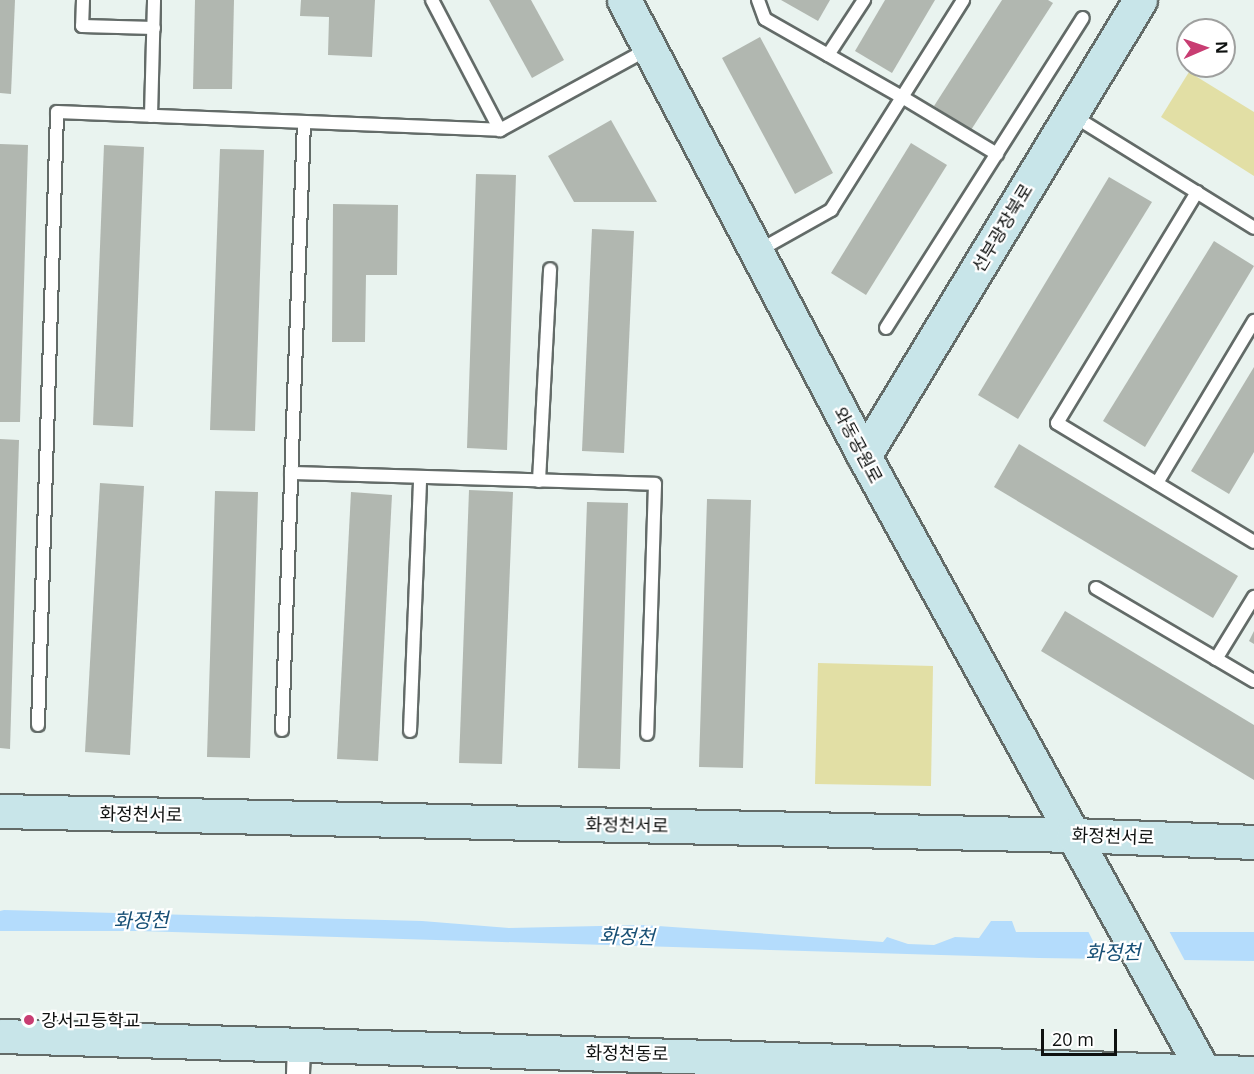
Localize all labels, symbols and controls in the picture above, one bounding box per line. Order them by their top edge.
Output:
north arrow [1176,18,1236,78]
text: N [1211,41,1233,54]
street label: 선부광장북로 [967,180,1037,276]
street label: 와동공원로 [829,403,887,487]
street label: 화정천서로 [99,802,183,826]
street label: 화정천서로 [585,813,669,837]
street label: 화정천서로 [1071,824,1155,848]
water label: 화정천 [113,908,169,932]
water label: 화정천 [599,923,655,949]
water label: 화정천 [1085,940,1141,964]
place label: 강서고등학교 [41,1009,140,1031]
marker: 강서고등학교 [22,1013,36,1027]
scale bar [1044,1017,1120,1055]
text: 20 m [1052,1027,1094,1051]
street label: 화정천동로 [585,1041,669,1065]

